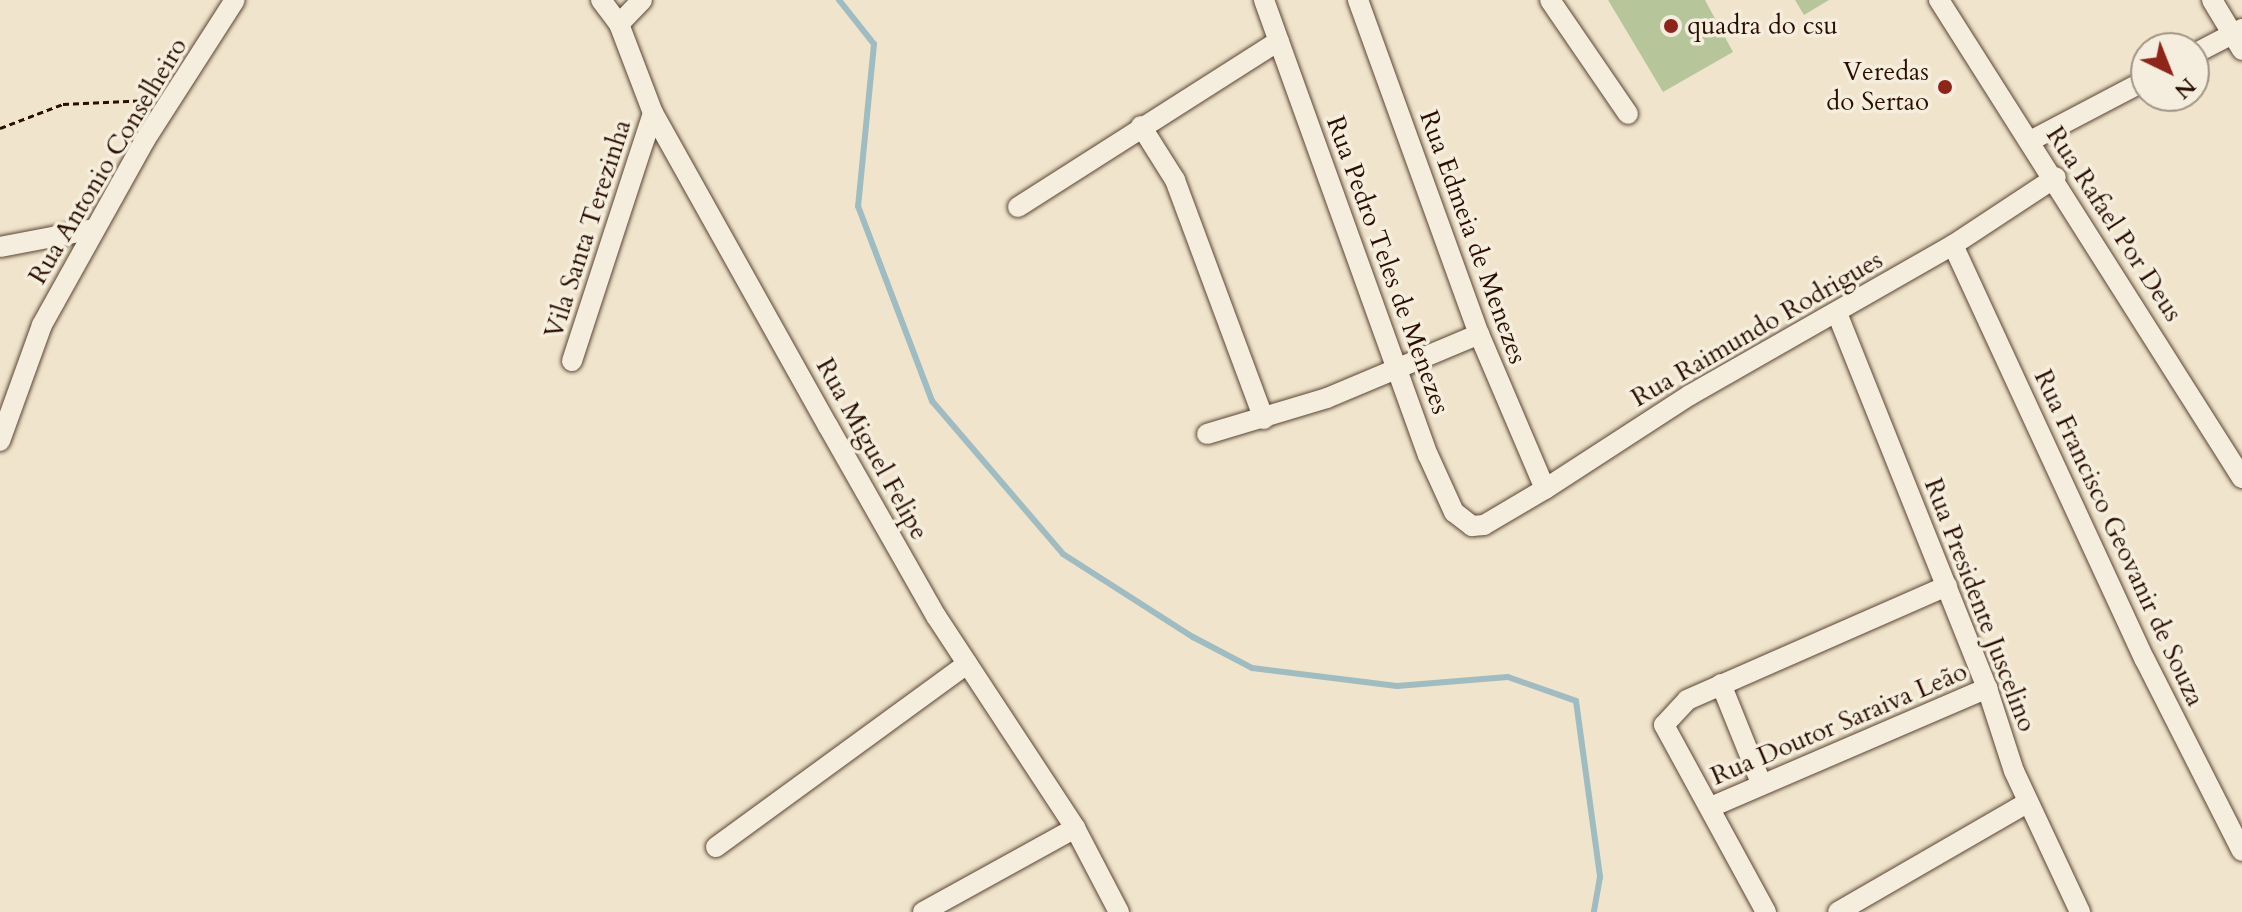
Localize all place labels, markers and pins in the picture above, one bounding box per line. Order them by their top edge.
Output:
place label: quadra do csu [1687,10,1838,42]
marker: quadra do csu [1662,17,1680,35]
place label: Veredas do Sertao [1826,56,1929,118]
marker: Veredas do Sertao [1936,78,1954,96]

